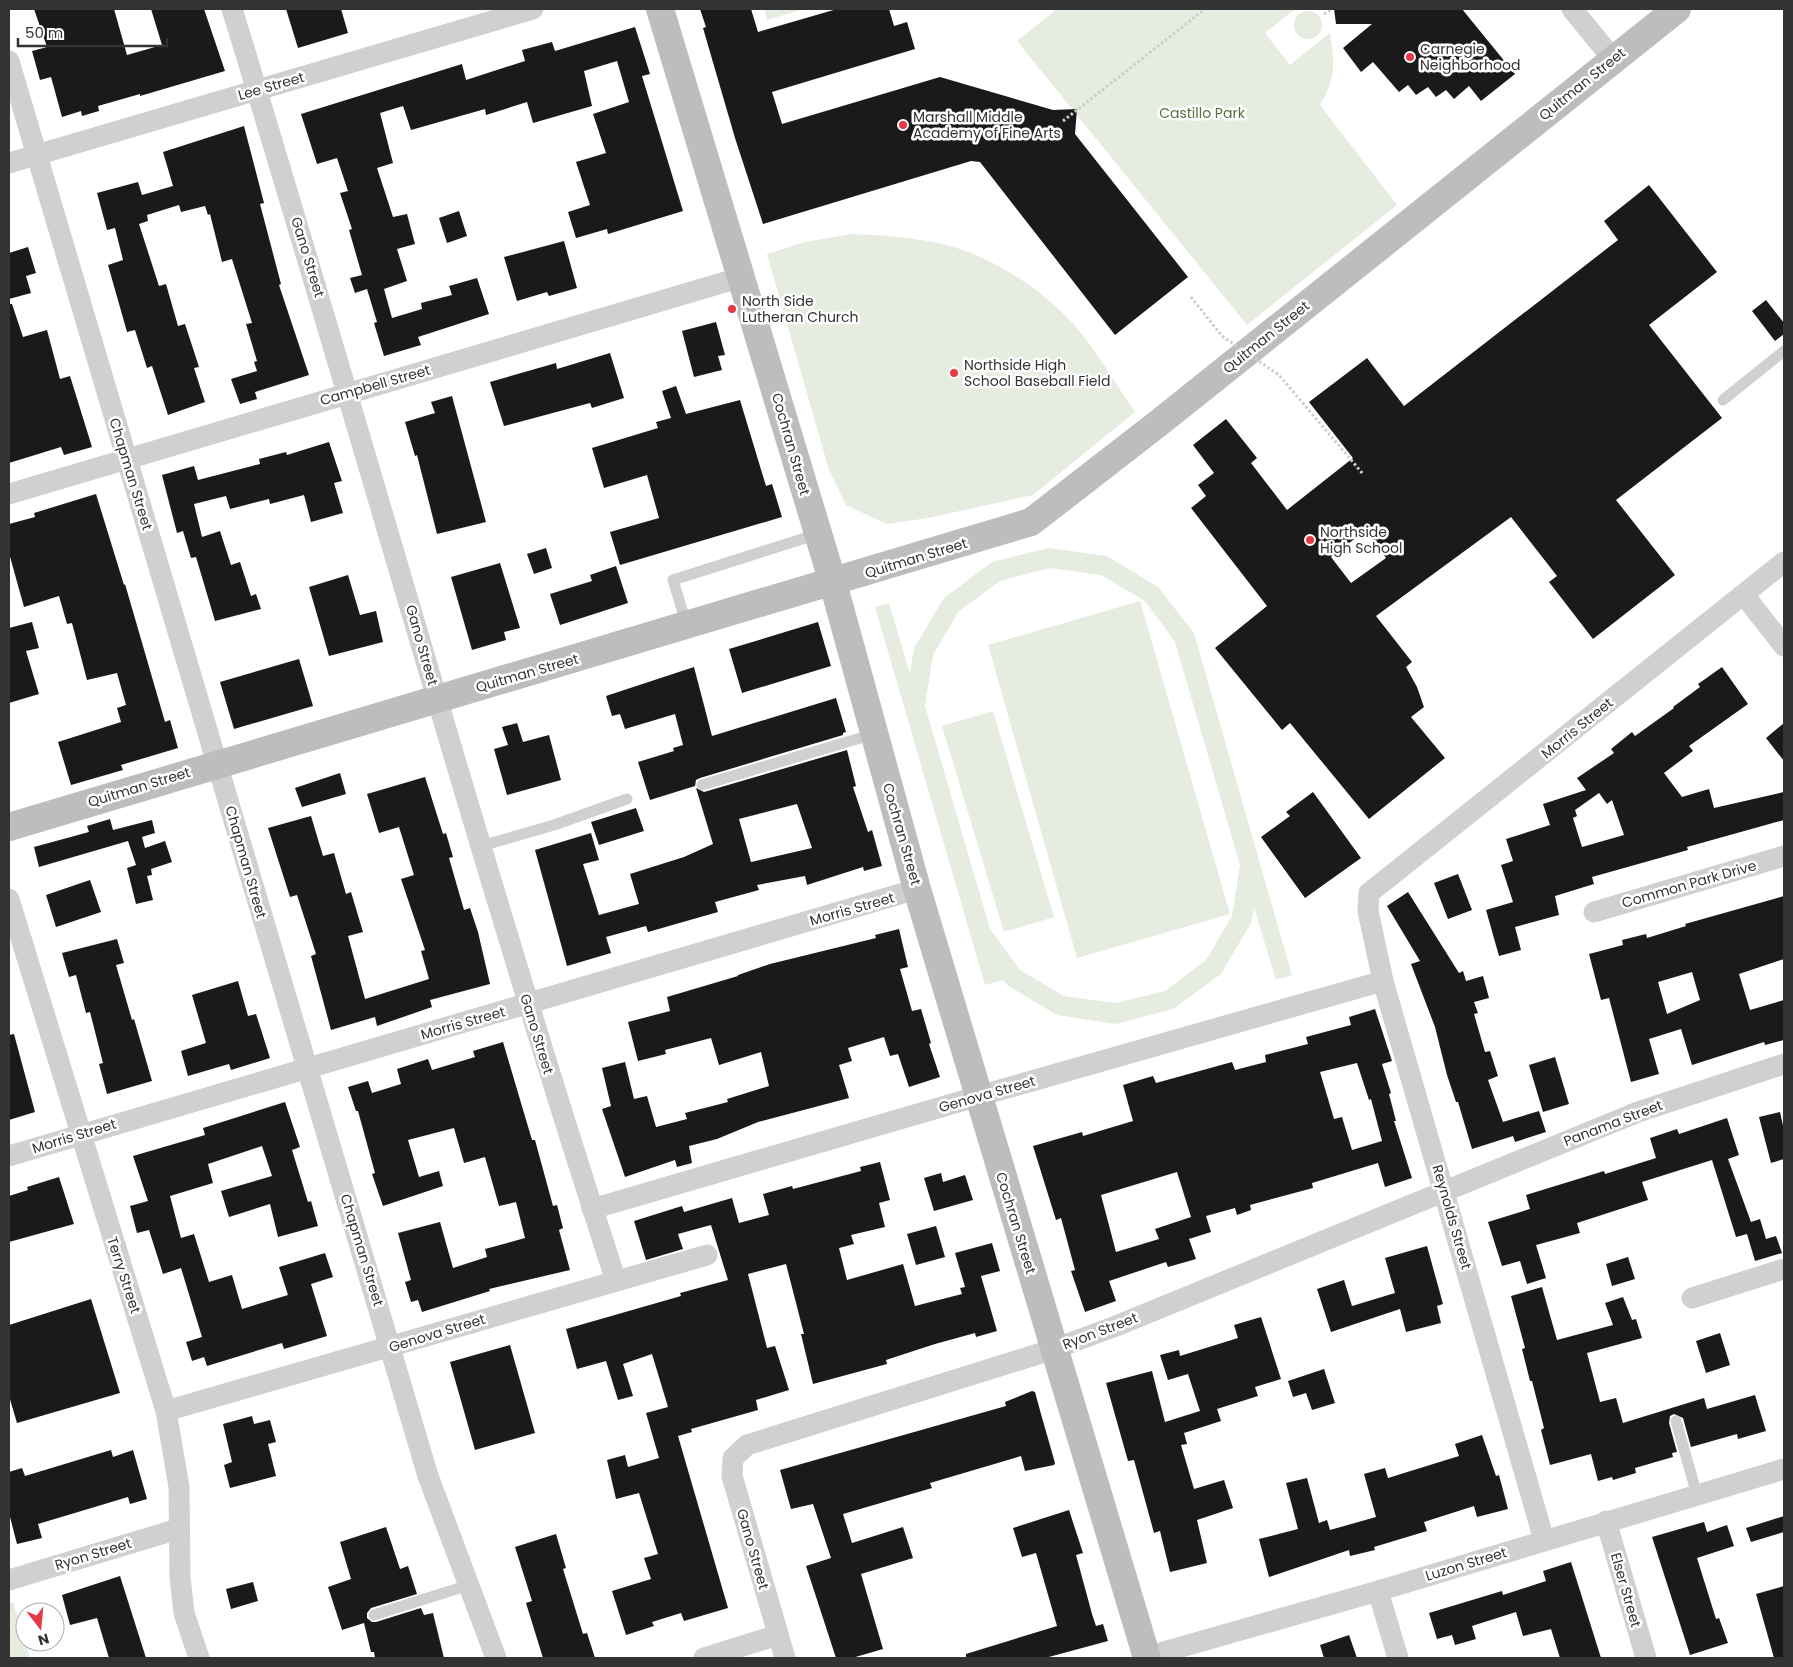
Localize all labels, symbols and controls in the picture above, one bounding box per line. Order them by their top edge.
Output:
scale bar [18,15,166,47]
text: 50 m [25,22,63,43]
place label: Carnegie Neighborhood [1420,39,1520,75]
street label: Quitman Street [1534,43,1630,125]
marker: Carnegie Neighborhood [1404,51,1416,63]
street label: Lee Street [235,67,307,105]
park label: Castillo Park [1159,103,1246,123]
place label: Marshall Middle Academy of Fine Arts [913,107,1061,143]
marker: Marshall Middle Academy of Fine Arts [897,119,909,131]
street label: Gano Street [286,214,330,300]
place label: North Side Lutheran Church [742,291,859,327]
street label: Quitman Street [1218,296,1314,378]
marker: North Side Lutheran Church [726,303,738,315]
place label: Northside High School Baseball Field [964,355,1110,391]
street label: Campbell Street [317,360,433,410]
marker: Northside High School Baseball Field [948,367,960,379]
street label: Cochran Street [767,390,815,498]
street label: Chapman Street [104,415,158,533]
place label: Northside High School [1320,522,1402,558]
street label: Quitman Street [862,533,970,583]
marker: Northside High School [1304,534,1316,546]
street label: Gano Street [401,602,443,688]
street label: Quitman Street [473,649,581,697]
street label: Morris Street [1537,693,1617,763]
street label: Quitman Street [85,762,193,812]
street label: Cochran Street [878,780,926,888]
street label: Chapman Street [220,803,272,921]
street label: Common Park Drive [1619,855,1759,913]
street label: Morris Street [807,887,897,931]
street label: Gano Street [515,991,559,1077]
street label: Morris Street [418,1001,508,1045]
street label: Genova Street [936,1071,1038,1117]
street label: Panama Street [1561,1095,1665,1151]
street label: Morris Street [29,1114,119,1158]
street label: Reynolds Street [1428,1162,1476,1272]
street label: Cochran Street [991,1170,1041,1276]
street label: Chapman Street [335,1191,389,1309]
street label: Terry Street [102,1234,146,1316]
street label: Ryon Street [1060,1308,1140,1354]
street label: Genova Street [386,1309,488,1357]
street label: Gano Street [732,1506,774,1592]
street label: Ryon Street [52,1533,134,1575]
street label: Luzon Street [1423,1542,1509,1586]
street label: Elser Street [1606,1550,1646,1630]
north arrow [15,1602,65,1652]
text: N [36,1628,51,1651]

